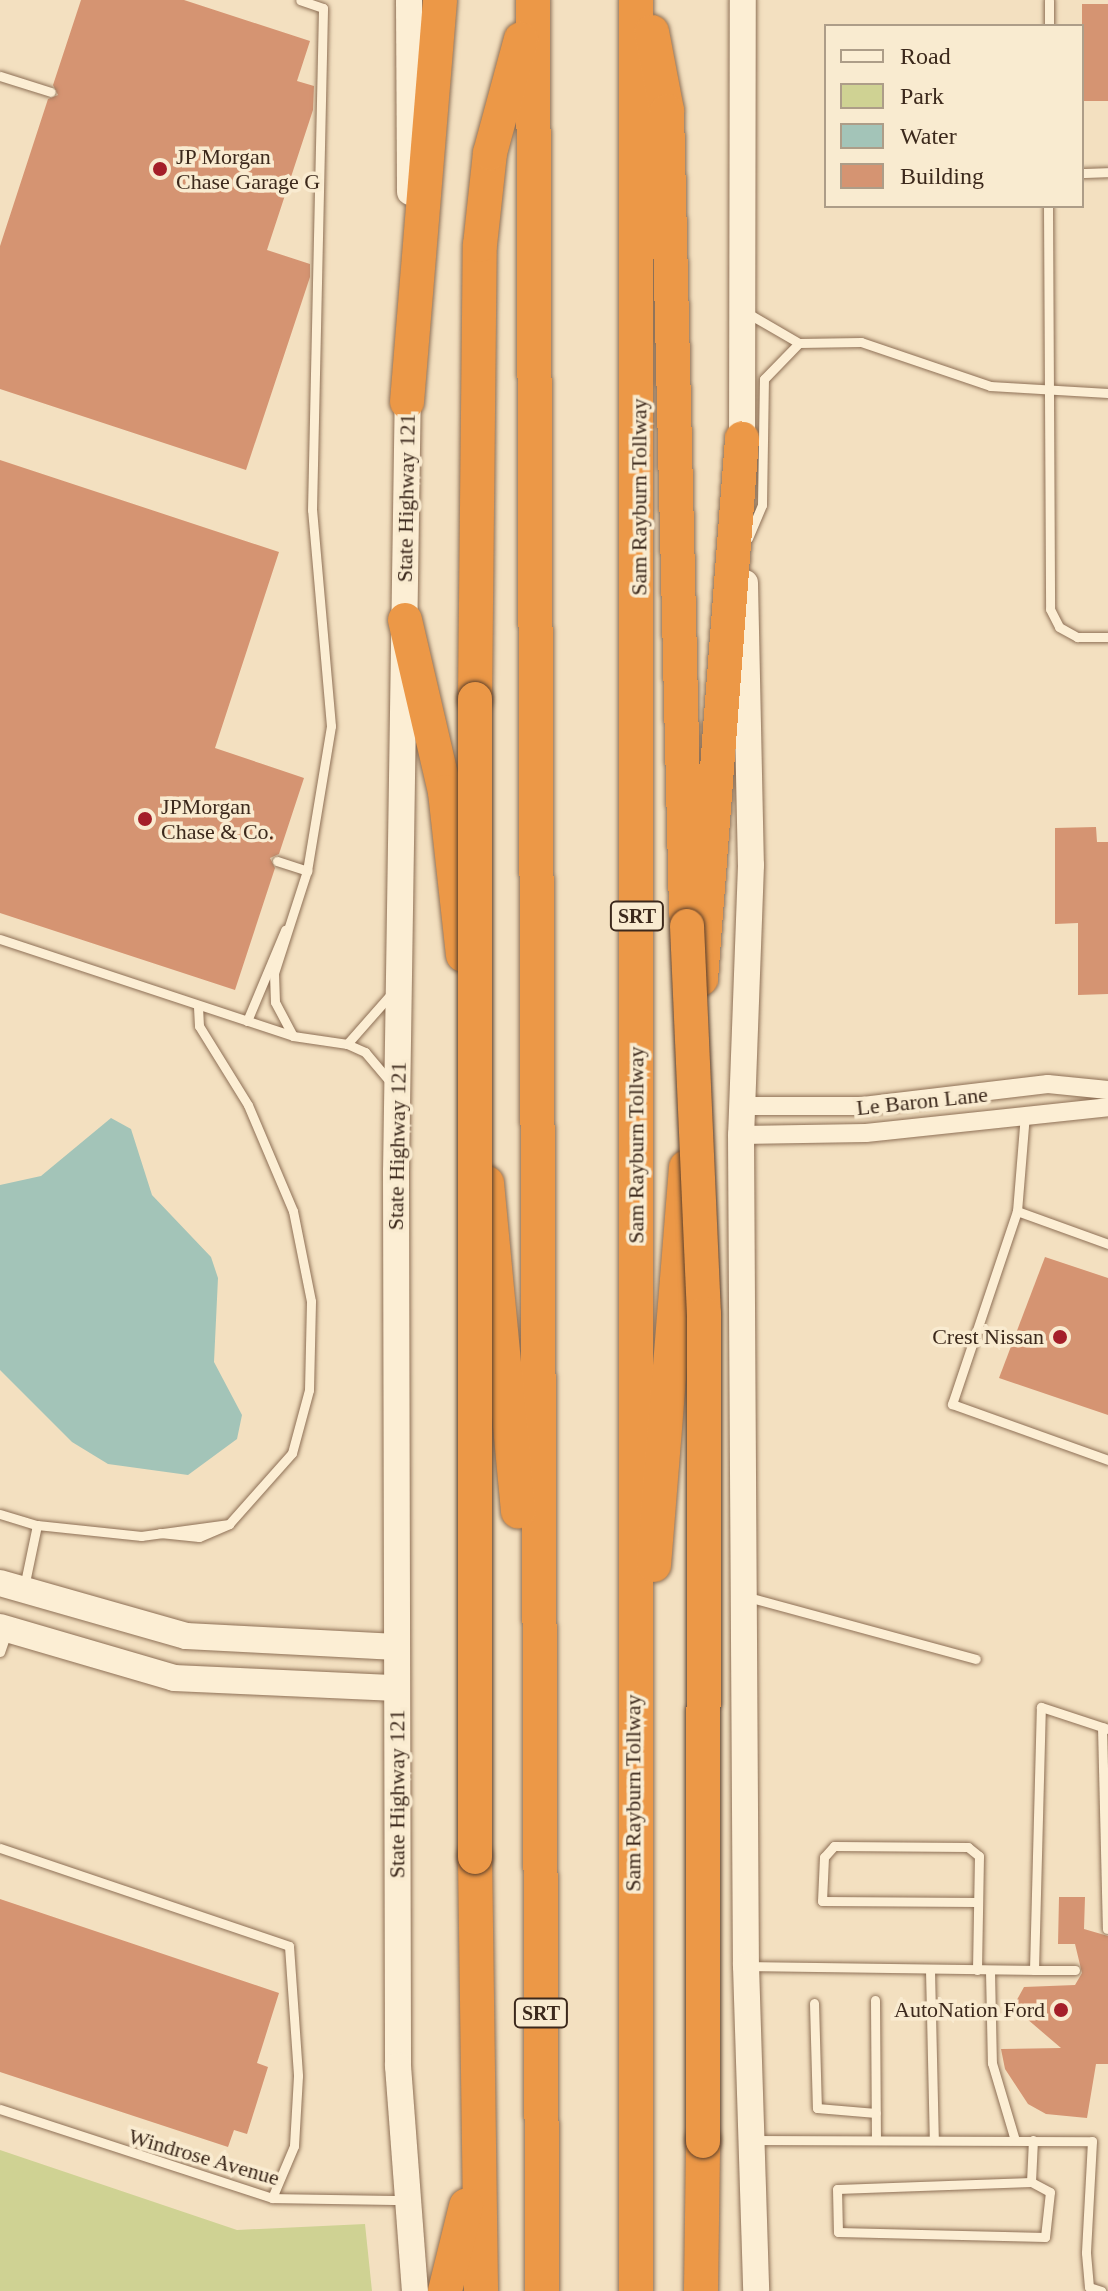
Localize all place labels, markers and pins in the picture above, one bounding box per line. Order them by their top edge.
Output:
place label: JP Morgan Chase Garage G [176,143,320,194]
marker: JP Morgan Chase Garage G [151,160,169,178]
place label: JPMorgan Chase & Co. [161,793,274,844]
marker: JPMorgan Chase & Co. [136,810,154,828]
place label: Crest Nissan [932,1324,1044,1350]
marker: Crest Nissan [1051,1328,1069,1346]
place label: AutoNation Ford [894,1997,1045,2023]
marker: AutoNation Ford [1052,2001,1070,2019]

